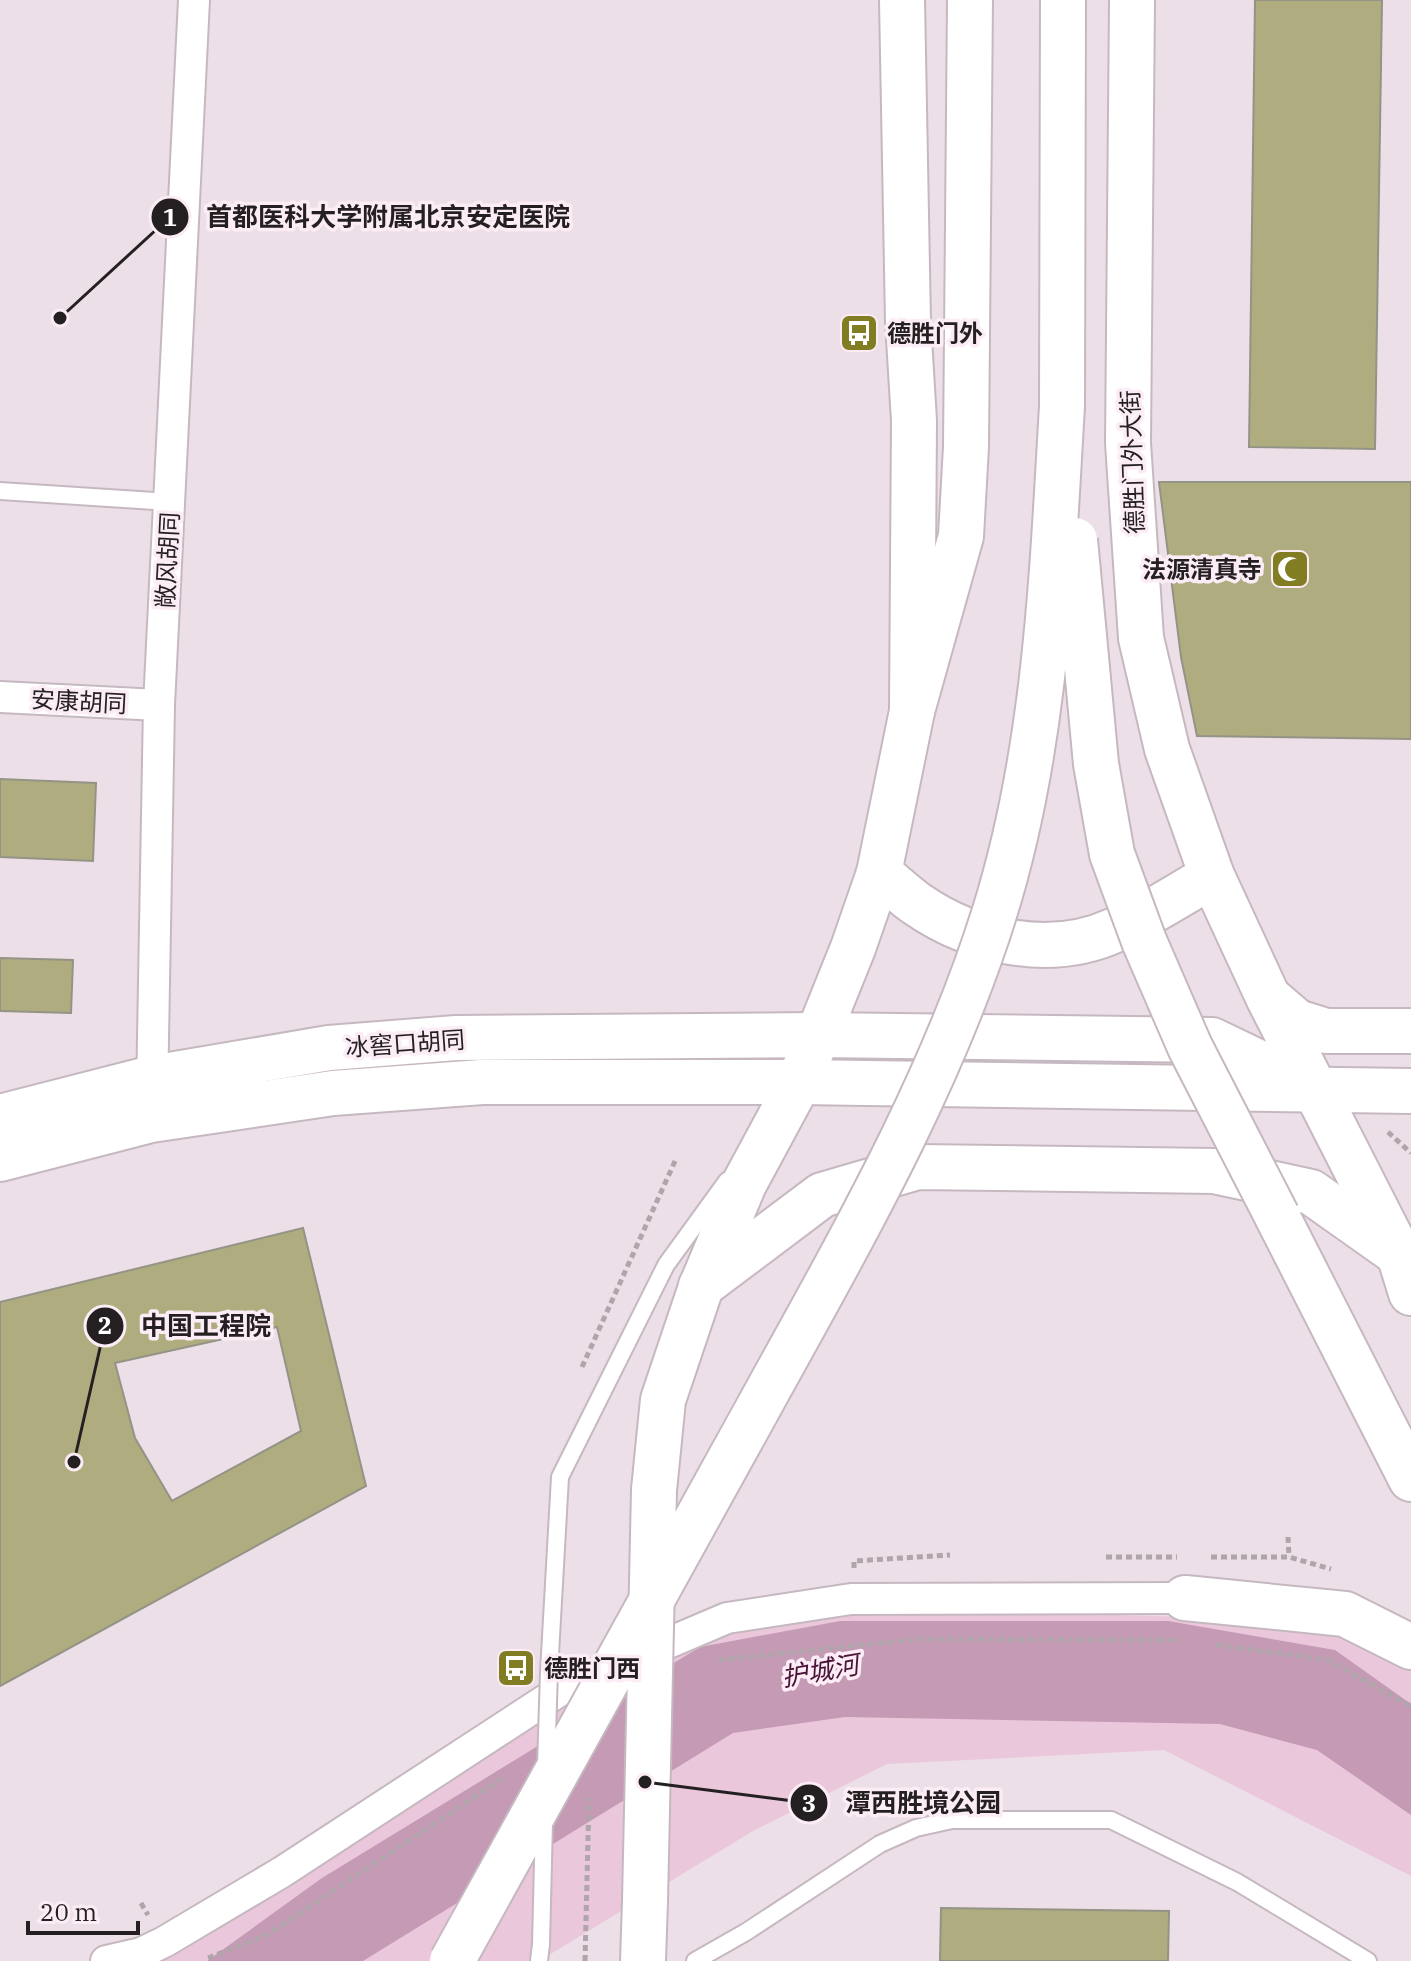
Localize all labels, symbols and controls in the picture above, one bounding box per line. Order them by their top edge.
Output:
callout: 首都医科大学附属北京安定医院 [150,192,586,242]
text: 首都医科大学附属北京安定医院 [206,199,570,233]
text: 1 [163,201,177,233]
bus stop icon: 德胜门外 [838,312,880,354]
place label: 德胜门外 [887,317,983,349]
street label: 德胜门外大街 [1113,389,1151,535]
street label: 敞风胡同 [149,511,185,609]
mosque icon: 法源清真寺 [1269,548,1311,590]
place label: 法源清真寺 [1142,553,1262,585]
street label: 安康胡同 [30,683,128,719]
street label: 冰窖口胡同 [344,1023,466,1063]
callout: 中国工程院 [85,1301,287,1351]
text: 中国工程院 [141,1308,271,1342]
text: 2 [98,1309,112,1341]
water label: 护城河 [779,1646,866,1694]
bus stop icon: 德胜门西 [495,1647,537,1689]
place label: 德胜门西 [544,1652,640,1684]
callout: 潭西胜境公园 [789,1778,1017,1828]
text: 潭西胜境公园 [845,1785,1001,1819]
text: 3 [802,1787,816,1819]
scale bar [28,1885,138,1935]
text: 20 m [40,1896,97,1928]

